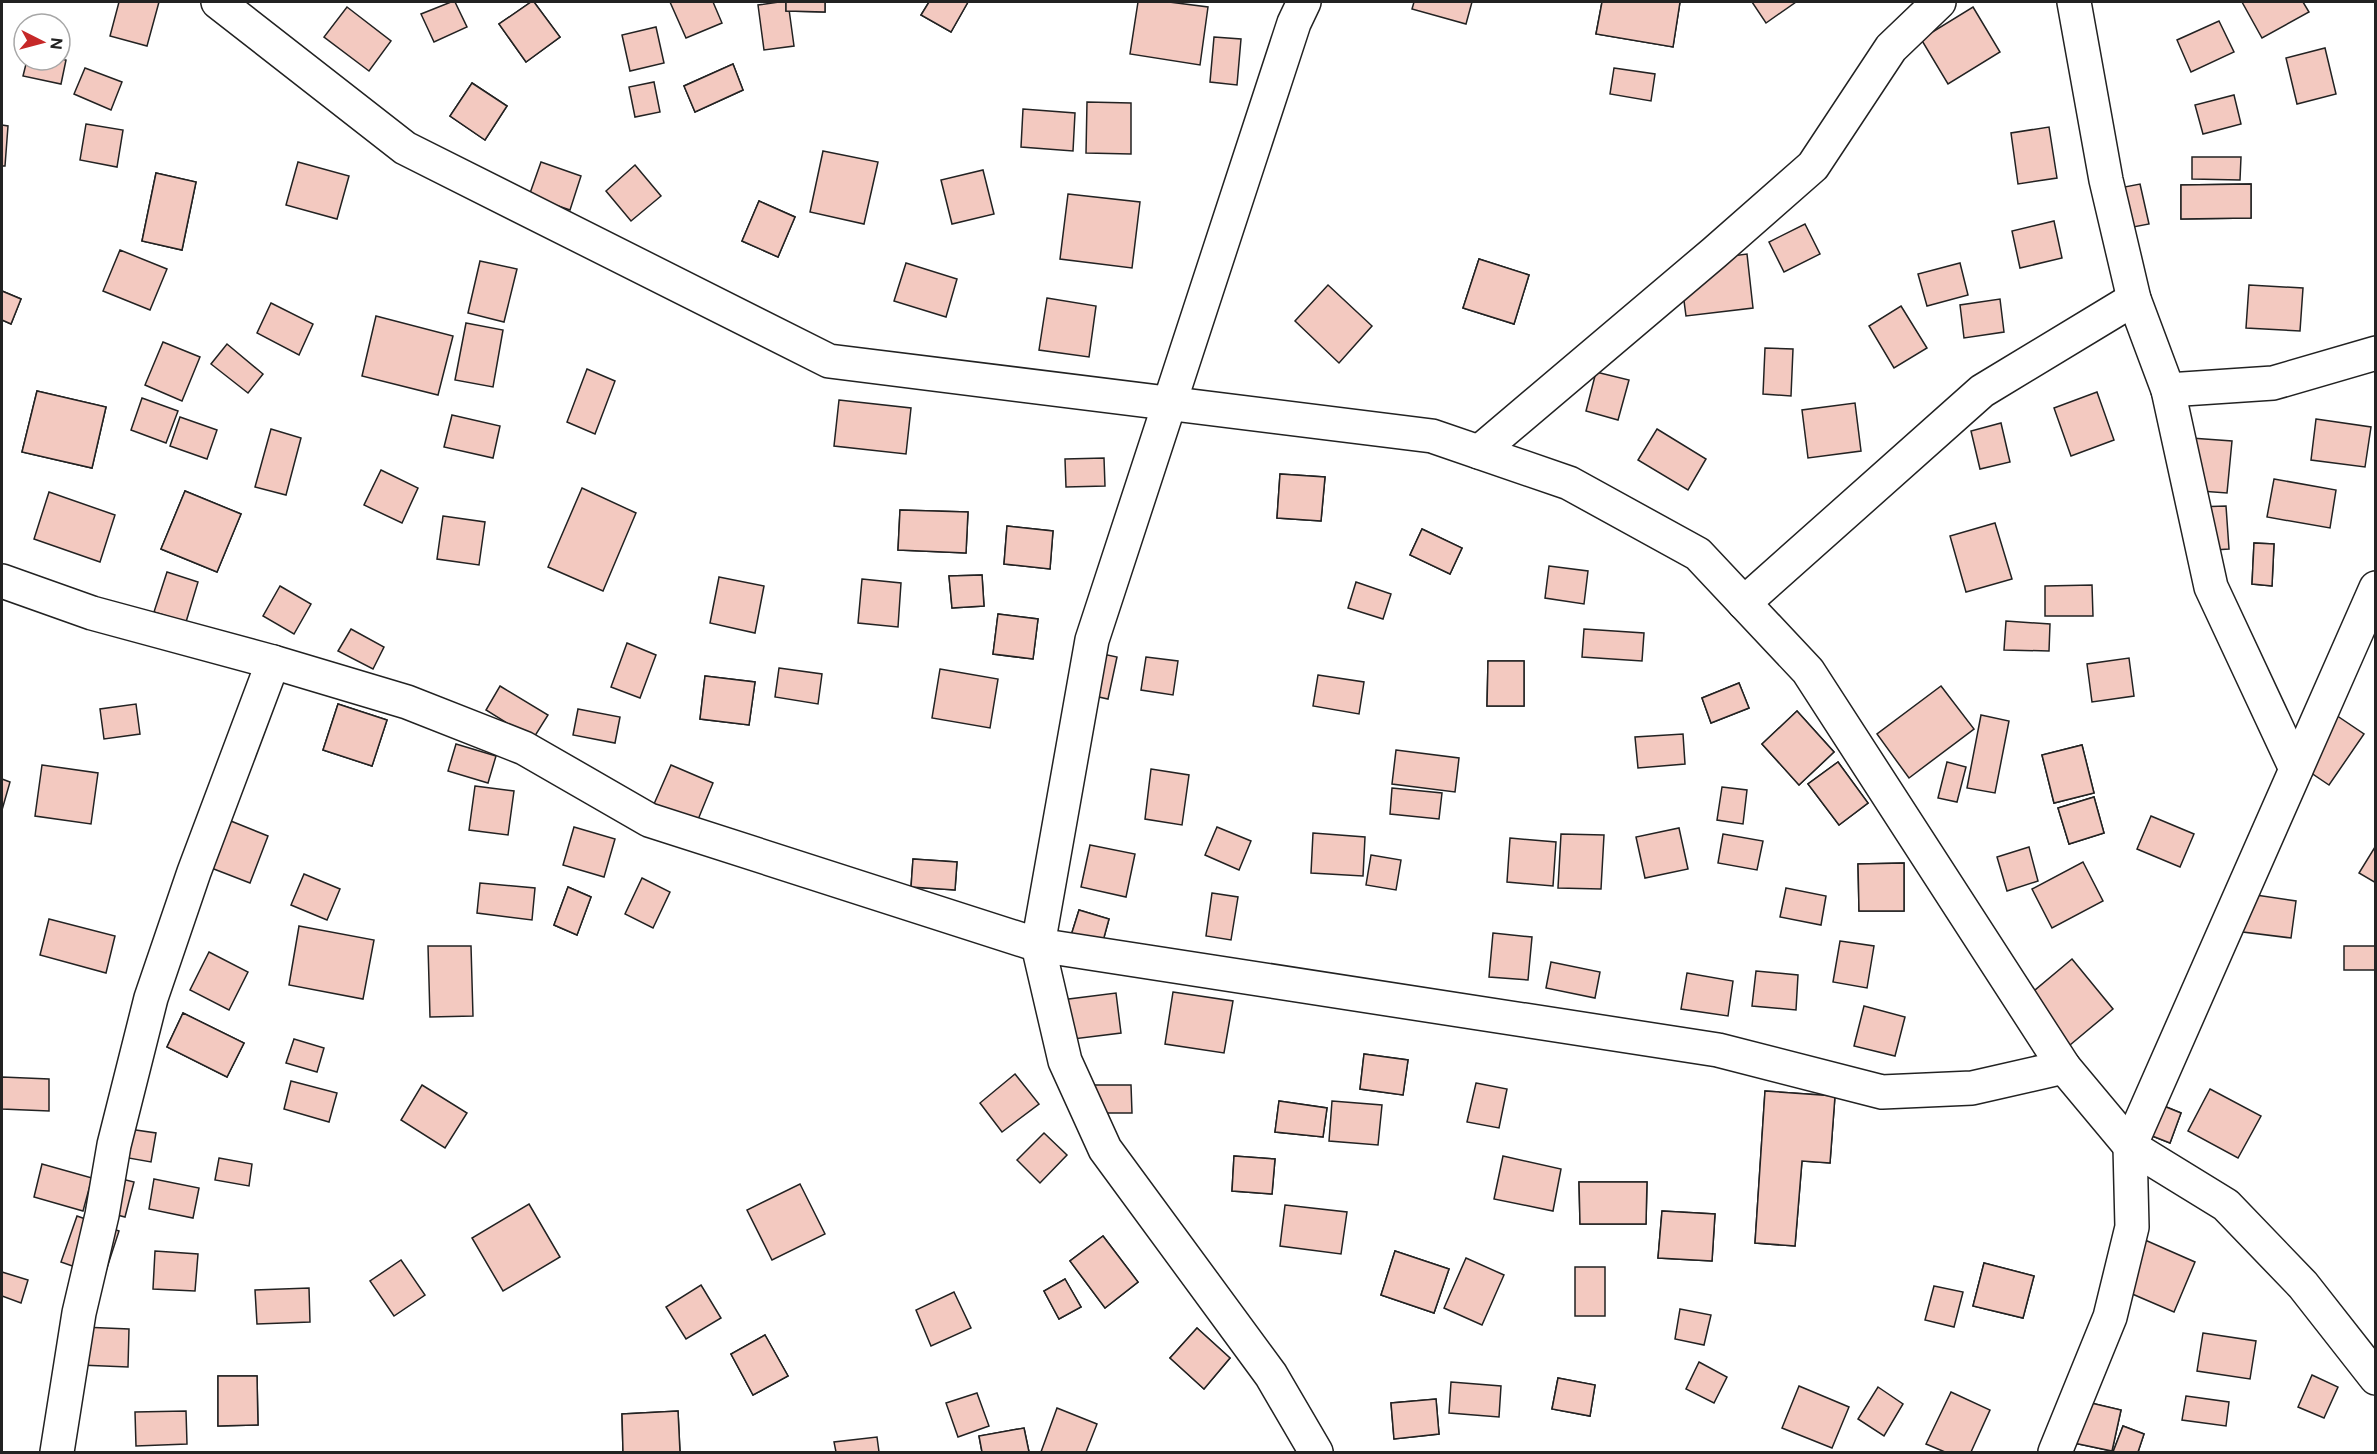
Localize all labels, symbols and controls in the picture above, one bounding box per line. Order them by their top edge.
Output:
north arrow [12,12,72,72]
text: N [45,37,67,50]

